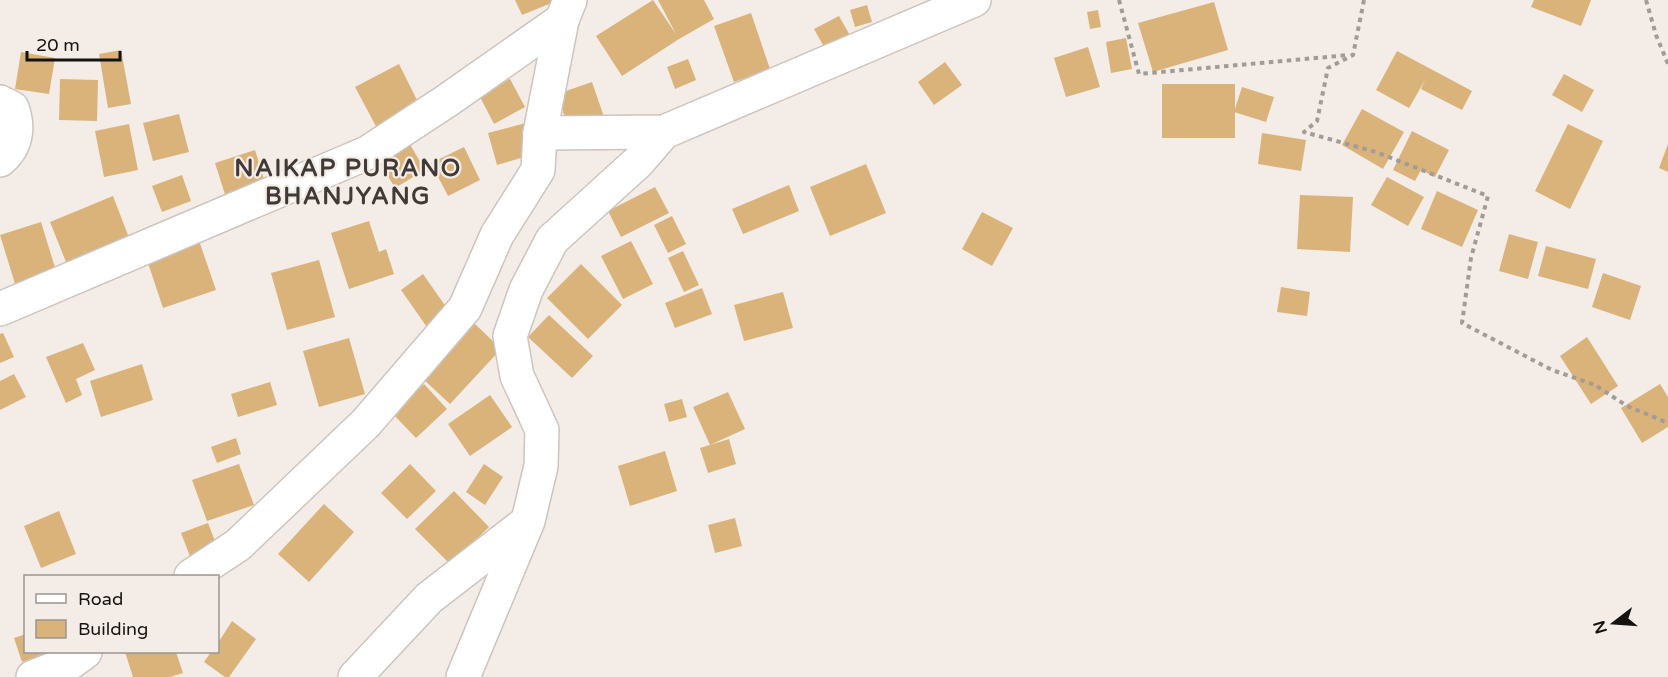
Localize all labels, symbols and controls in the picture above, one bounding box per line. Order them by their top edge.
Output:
scale bar [27,24,120,62]
text: 20 m [36,34,80,56]
district label: NAIKAP PURANO BHANJYANG [234,154,462,211]
legend [24,575,219,653]
text: Road [78,588,123,610]
north arrow [1584,593,1644,653]
text: Building [78,618,148,640]
text: N [1589,618,1612,636]

